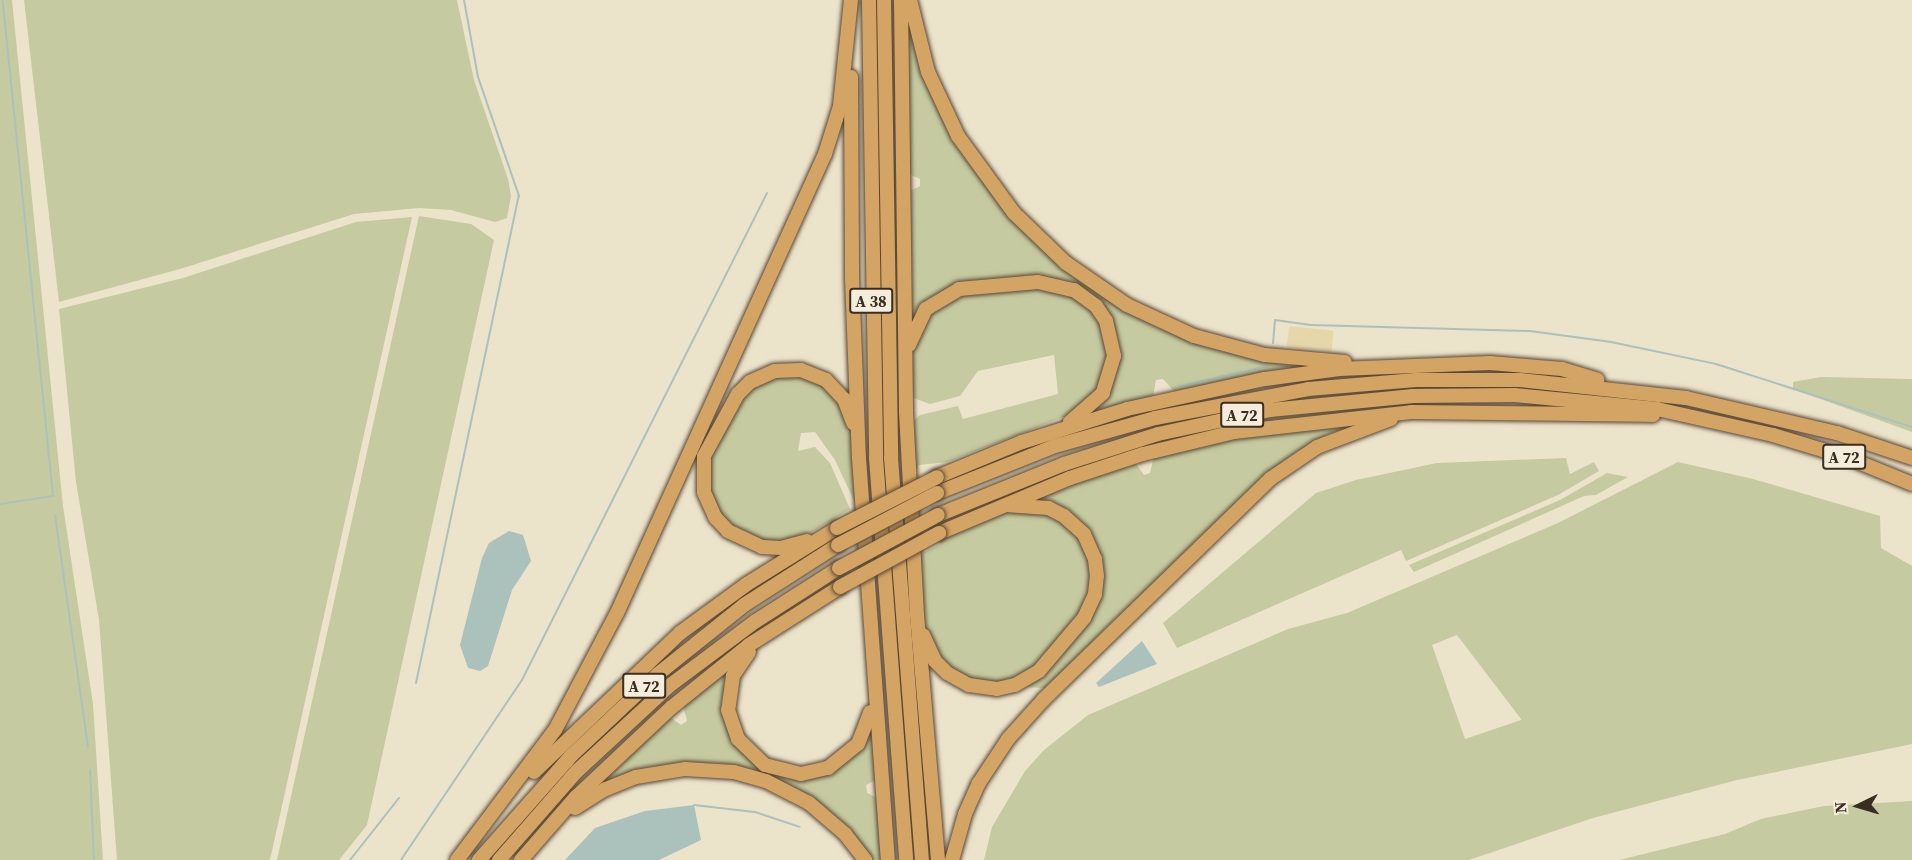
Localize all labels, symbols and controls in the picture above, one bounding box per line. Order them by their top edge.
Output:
road number: A 38 [848,288,894,314]
road number: A 72 [1220,402,1264,428]
road number: A 72 [1822,444,1866,470]
road number: A 72 [622,673,666,699]
north arrow [1828,776,1888,836]
text: N [1829,801,1852,814]

